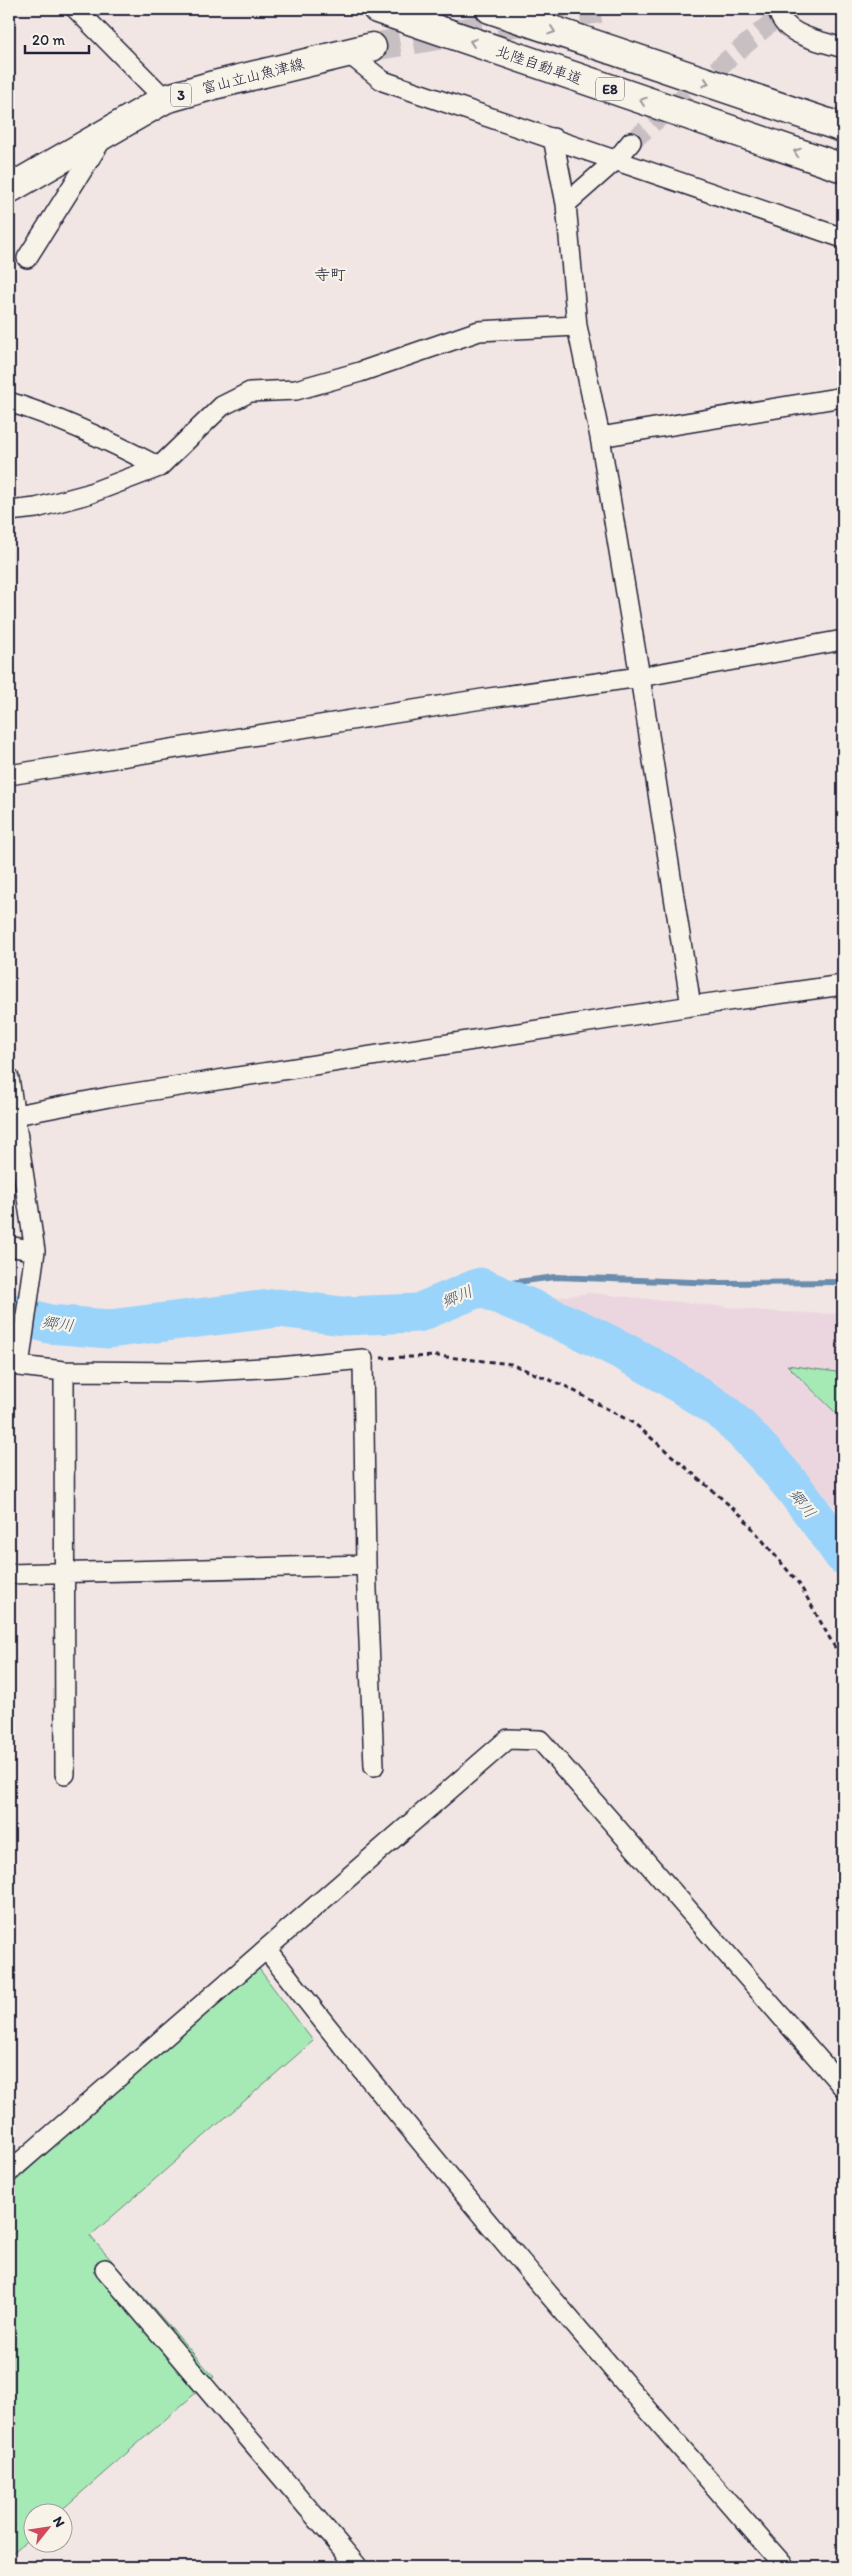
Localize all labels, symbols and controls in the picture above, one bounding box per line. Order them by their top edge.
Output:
scale bar [25,22,89,54]
one-way arrow [547,25,556,35]
text: 20 m [32,31,66,49]
one-way arrow [469,38,477,48]
street label: 北陸自動車道 [494,42,584,88]
street label: 富山立山魚津線 [200,55,306,97]
one-way arrow [701,77,710,87]
road number: E8 [596,78,624,100]
road number: 3 [171,84,191,106]
one-way arrow [639,96,648,106]
one-way arrow [793,148,802,158]
district label: 寺町 [314,265,346,284]
water label: 郷川 [439,1281,476,1311]
water label: 郷川 [41,1312,75,1335]
water label: 郷川 [785,1485,820,1522]
north arrow [22,2504,72,2554]
text: N [49,2513,69,2530]

